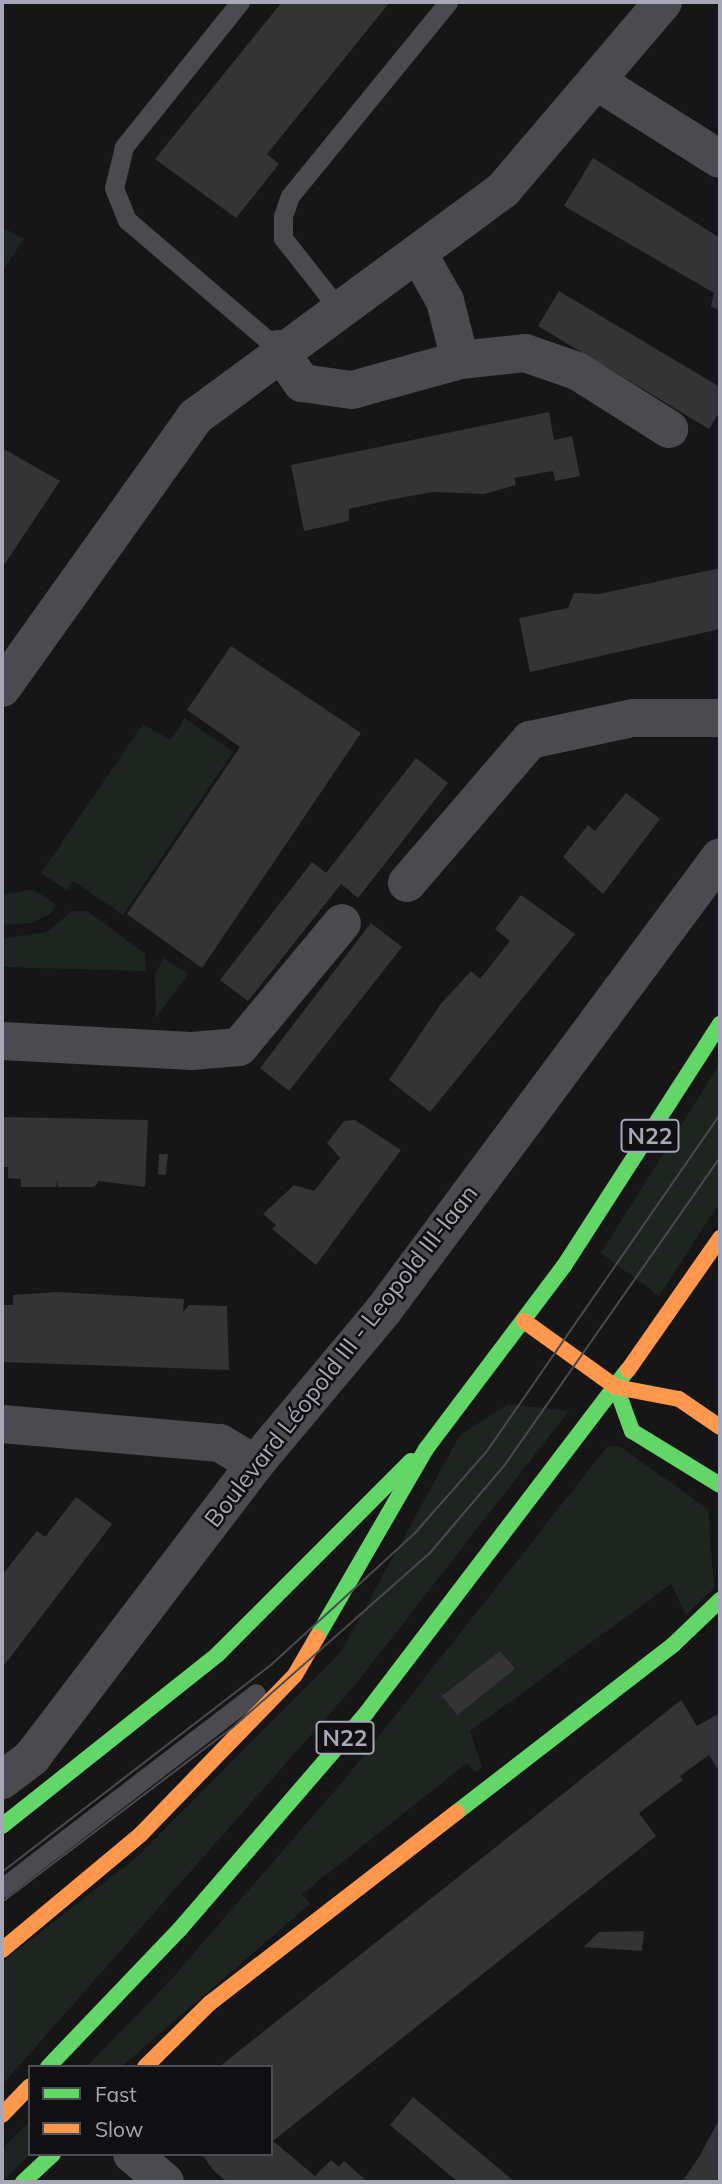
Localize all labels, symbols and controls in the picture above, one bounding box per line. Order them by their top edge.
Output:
road number: N22 [620,1116,680,1156]
street label: Boulevard Léopold III - Leopold III-laan [199,1179,483,1533]
road number: N22 [315,1718,375,1758]
legend [28,2065,273,2156]
text: Fast [95,2081,137,2107]
text: Slow [95,2116,143,2142]

